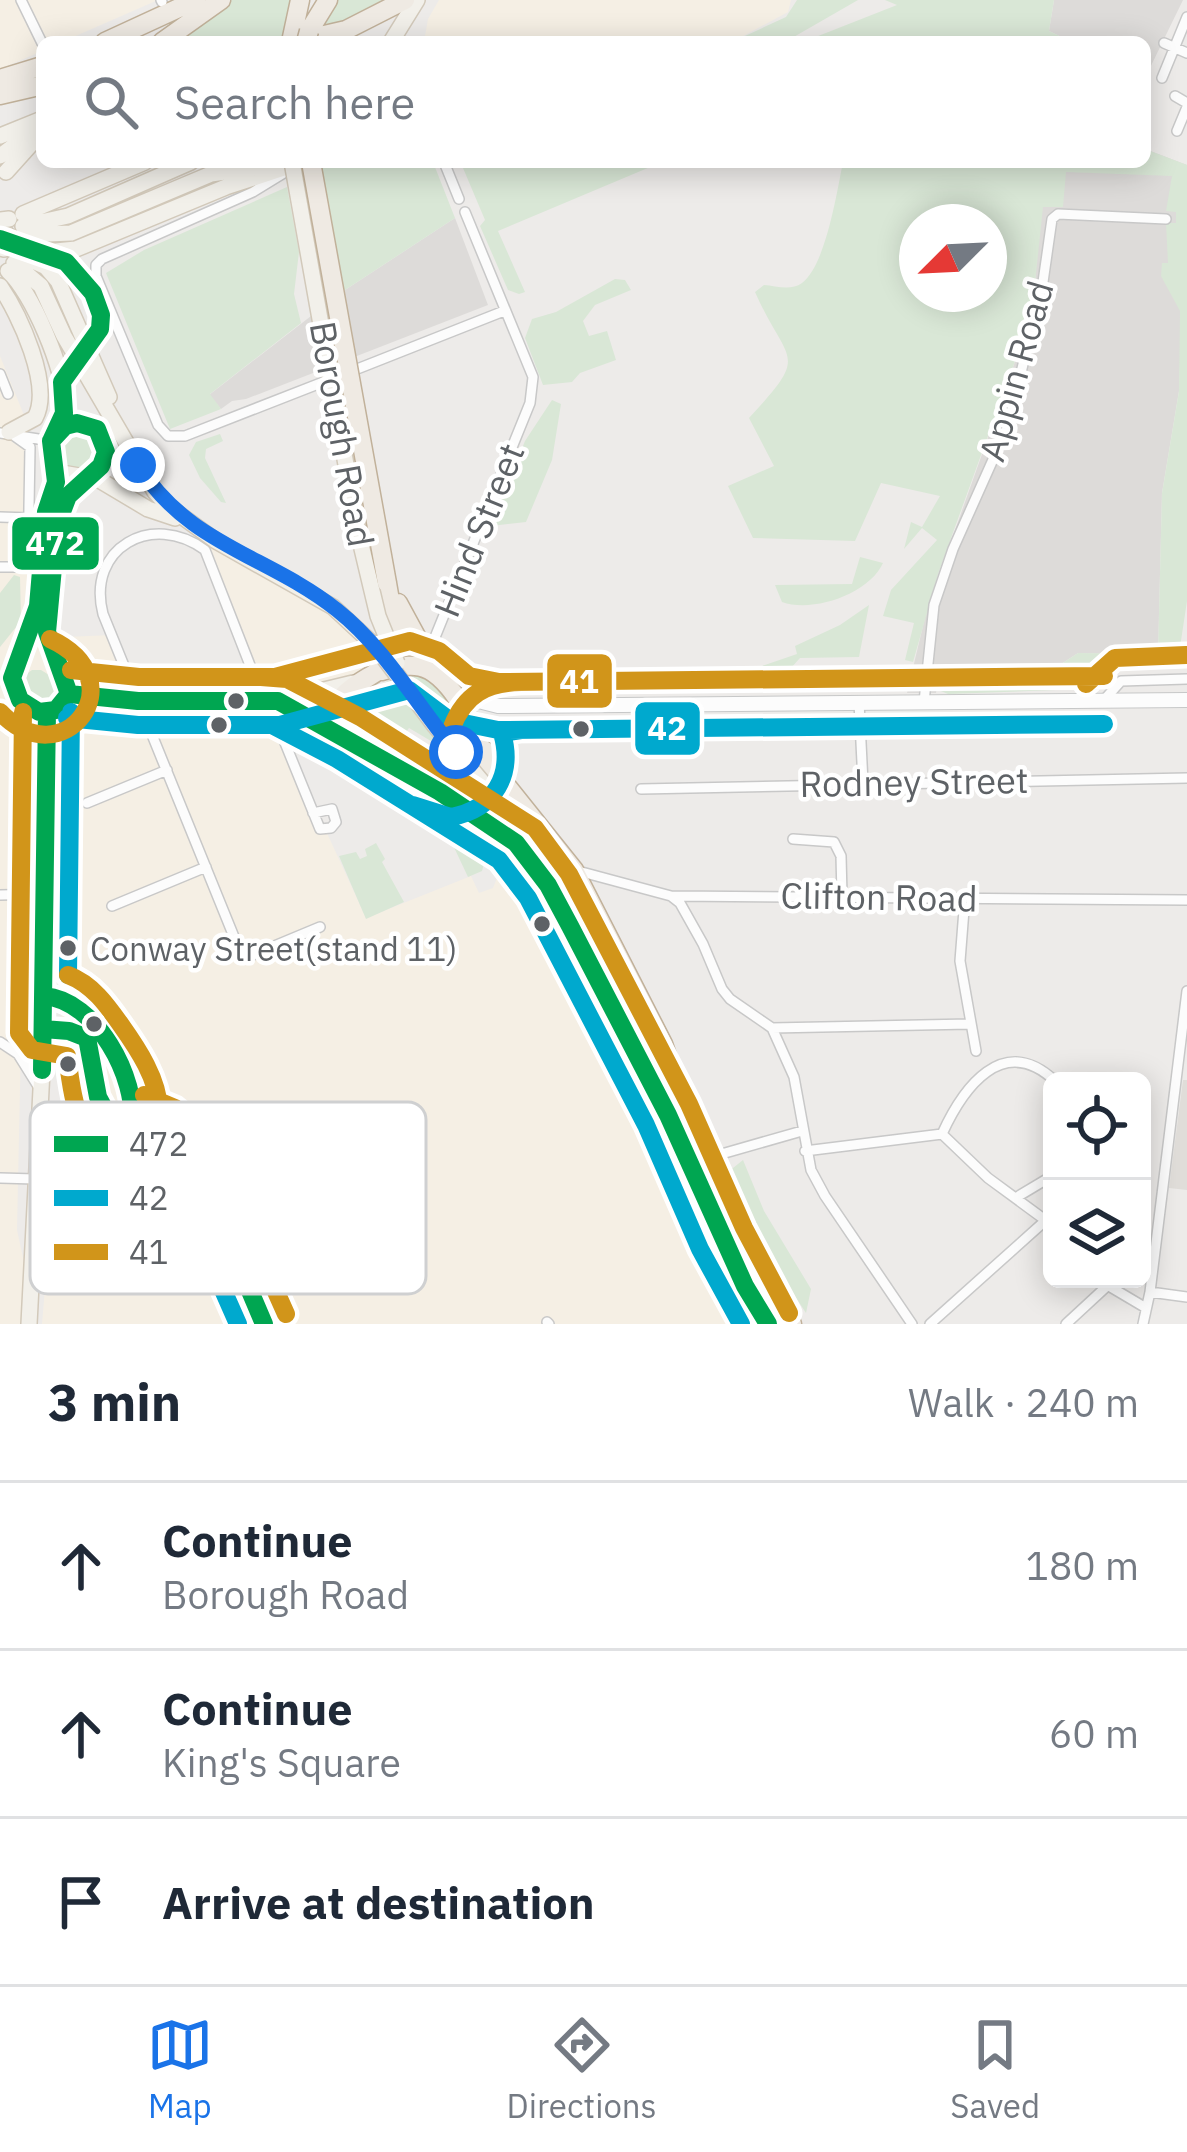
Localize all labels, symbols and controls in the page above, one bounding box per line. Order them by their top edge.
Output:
search box [36,36,1151,168]
icon: search [78,69,144,135]
text: Search here [174,73,415,131]
north arrow [899,204,1007,312]
street label: Appin Road [967,275,1064,467]
street label: Borough Road [300,318,385,550]
street label: Hind Street [422,436,535,623]
route end [111,438,165,492]
line badge: 472 [10,515,101,572]
text: 472 [25,521,85,564]
line badge: 41 [545,652,614,710]
text: 41 [559,659,599,702]
unlabelled marker [225,690,247,712]
line badge: 42 [633,700,702,757]
text: 42 [647,706,687,749]
unlabelled marker [208,714,230,736]
unlabelled marker [570,718,592,740]
route start [429,725,483,779]
street label: Rodney Street [799,756,1029,807]
street label: Clifton Road [780,871,978,922]
unlabelled marker [531,913,553,935]
place label: Conway Street(stand 11) [90,927,457,970]
marker: Conway Street(stand 11) [57,937,79,959]
unlabelled marker [83,1013,105,1035]
unlabelled marker [57,1053,79,1075]
map controls [1043,1072,1151,1288]
button: locate [1043,1072,1151,1180]
legend [30,1102,426,1294]
text: 472 [129,1122,188,1165]
text: 42 [129,1176,169,1219]
button: layers [1043,1180,1151,1288]
text: 41 [129,1230,169,1273]
text: 3 min [48,1369,181,1435]
text: Walk · 240 m [908,1377,1139,1428]
text: Continue [162,1511,353,1569]
icon: ahead [48,1533,114,1599]
text: 180 m [1026,1540,1139,1591]
text: Borough Road [162,1569,409,1620]
text: Continue [162,1679,353,1737]
icon: ahead [48,1701,114,1767]
text: 60 m [1049,1708,1139,1759]
text: King's Square [162,1737,401,1788]
icon: arrive [48,1869,114,1935]
text: Arrive at destination [162,1873,595,1931]
tab: Map [147,2012,213,2127]
tab: Directions [507,2012,657,2127]
tab: Saved [950,2012,1040,2127]

